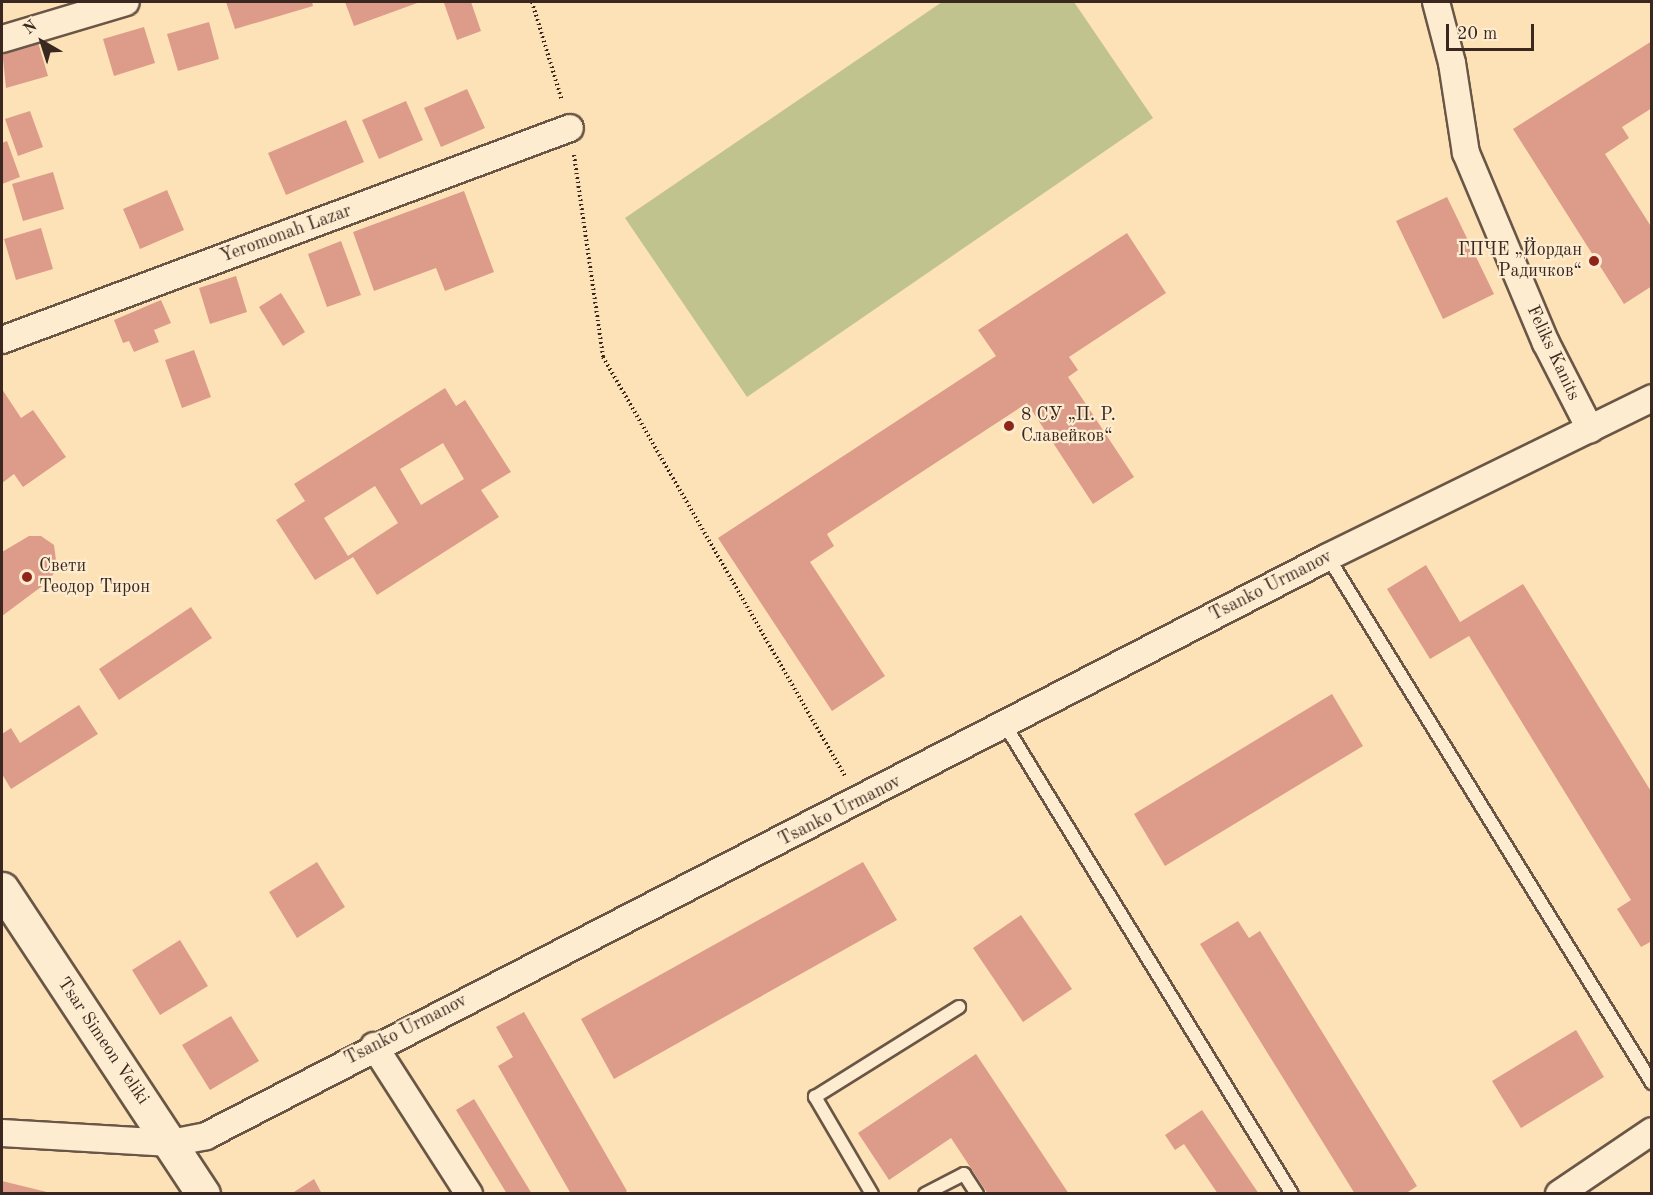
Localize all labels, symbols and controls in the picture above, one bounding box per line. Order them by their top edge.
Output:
north arrow [12,12,72,72]
scale bar [1449,12,1538,50]
text: N [21,18,40,38]
text: 20 m [1457,25,1497,43]
street label: Yeromonah Lazar [217,200,355,268]
place label: ГПЧЕ „Йордан Радичков“ [1458,240,1582,282]
marker: ГПЧЕ „Йордан Радичков“ [1587,254,1601,268]
street label: Feliks Kanits [1522,302,1584,404]
place label: 8 СУ „П. Р. Славейков“ [1021,405,1116,448]
marker: 8 СУ „П. Р. Славейков“ [1002,419,1016,433]
street label: Tsanko Urmanov [1206,546,1336,626]
place label: Свети Теодор Тирон [39,556,150,598]
marker: Свети Теодор Тирон [20,570,34,584]
street label: Tsanko Urmanov [775,771,905,851]
street label: Tsar Simeon Veliki [52,973,154,1109]
street label: Tsanko Urmanov [341,990,471,1070]

